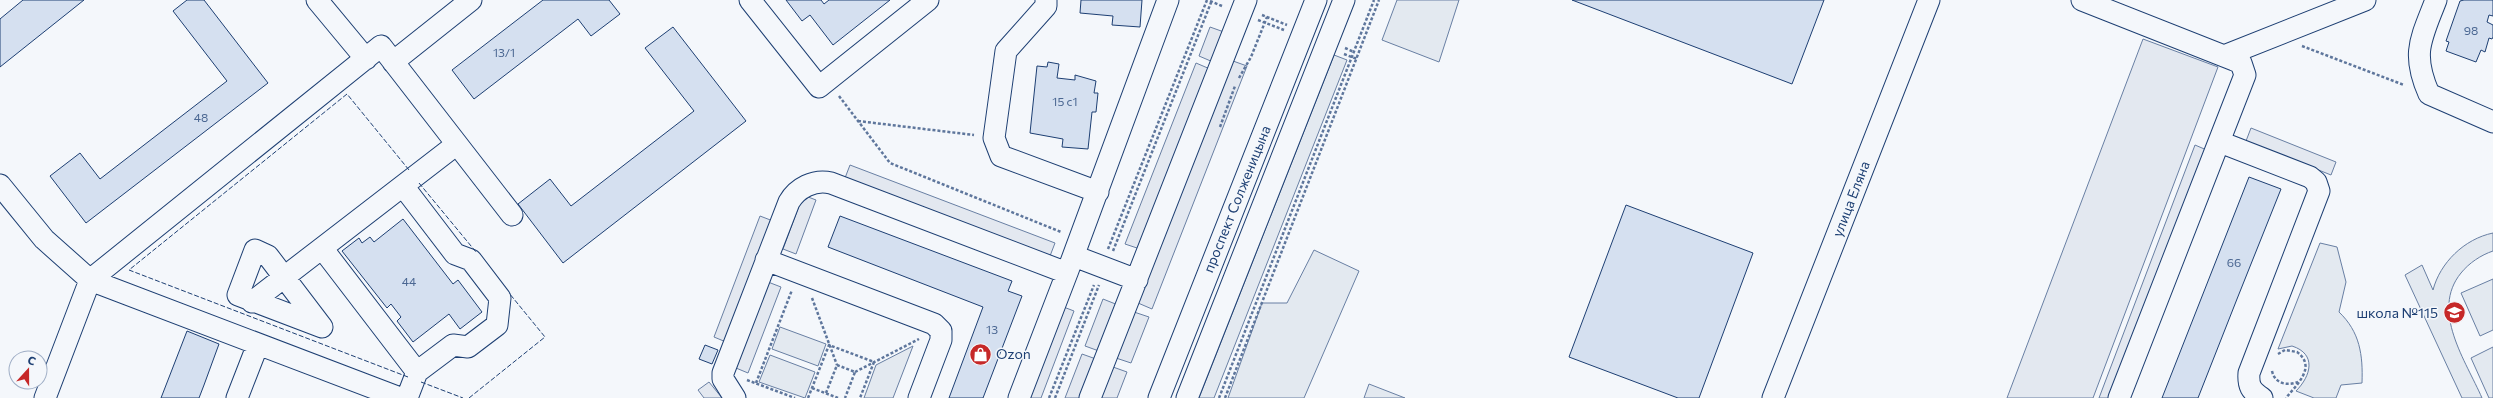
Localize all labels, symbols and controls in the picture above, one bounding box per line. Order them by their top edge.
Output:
house number: 98 [2464,23,2478,37]
house number: 13/1 [493,45,515,59]
house number: 15 с1 [1052,94,1078,108]
house number: 48 [194,110,208,124]
street label: проспект Солженицына [1199,123,1274,275]
street label: улица Еляна [1828,158,1873,239]
house number: 66 [2227,255,2241,269]
house number: 44 [402,274,416,288]
school or university icon: школа №115 [2441,300,2467,326]
place label: школа №115 [2356,304,2438,321]
house number: 13 [986,322,998,336]
shop icon: Ozon [968,341,994,367]
place label: Ozon [996,345,1031,362]
north arrow [8,350,48,390]
text: С [26,353,38,368]

